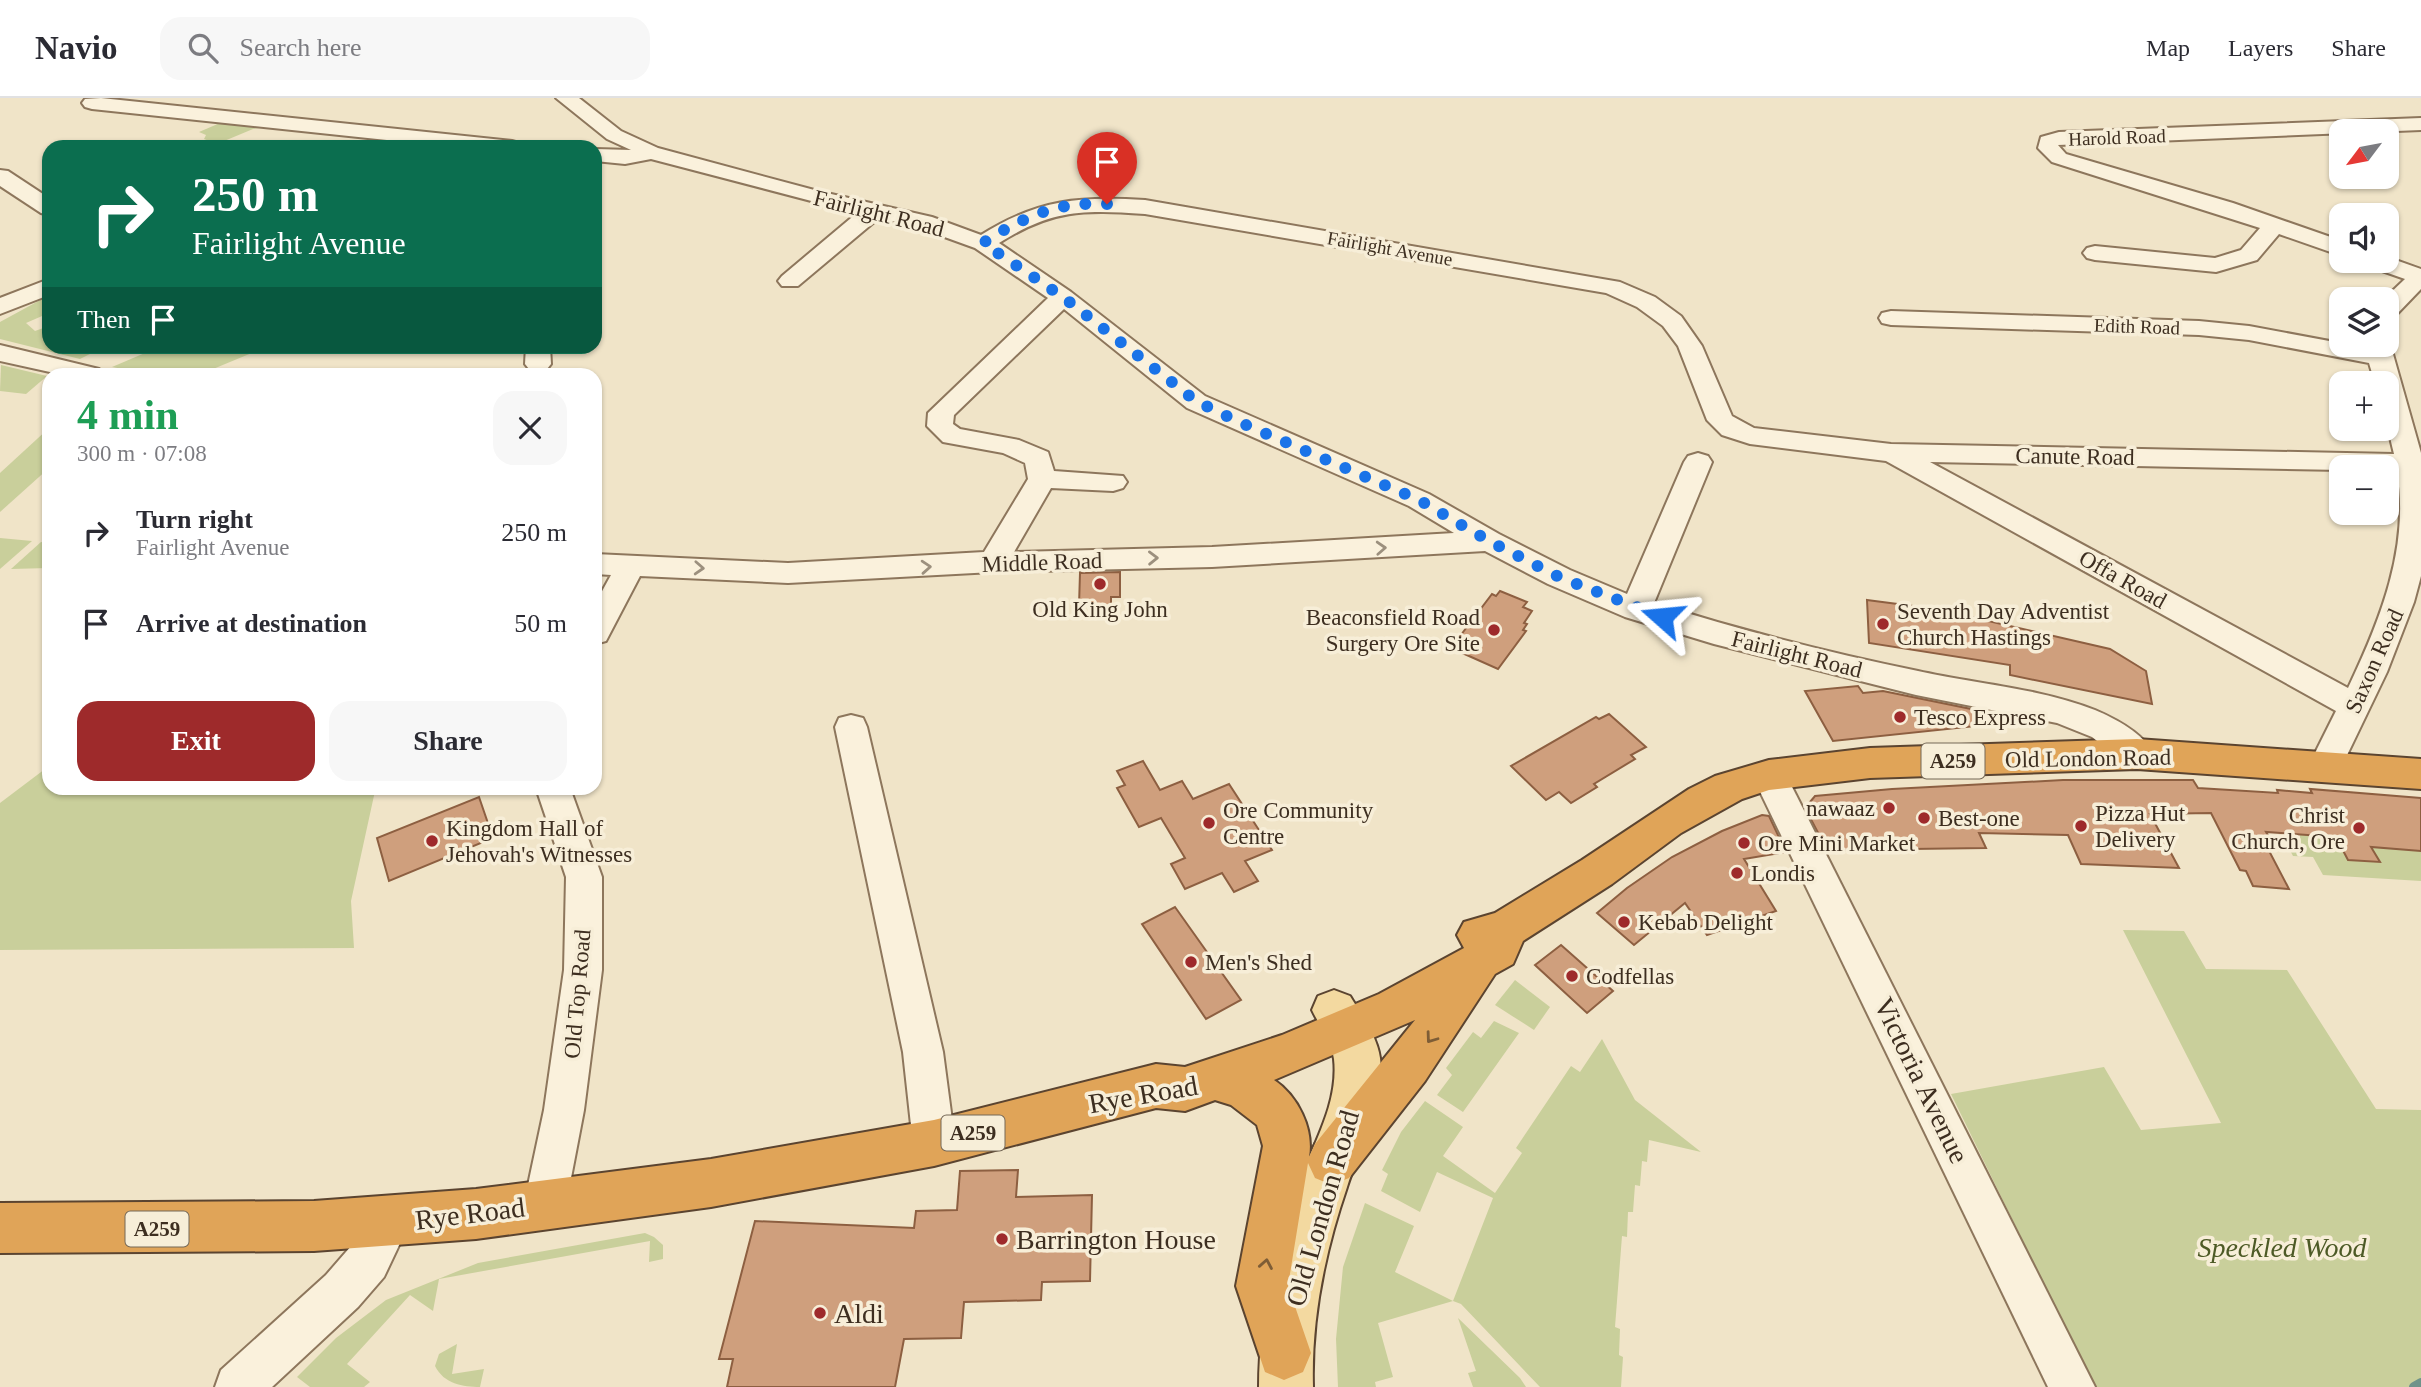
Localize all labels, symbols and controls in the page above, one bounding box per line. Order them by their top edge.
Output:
search box [160,17,650,80]
icon: search [184,29,222,67]
text: Navio [35,30,118,66]
text: Search here [240,33,361,62]
text: Map [2146,35,2190,61]
text: Layers [2228,35,2293,61]
text: Share [2331,35,2386,61]
north arrow [2329,119,2399,189]
map controls [2329,119,2399,525]
street label: Harold Road [2068,125,2167,150]
pin [1077,132,1137,204]
icon: arrive [1088,143,1126,181]
text: 250 m [192,167,319,222]
icon: right [77,168,168,259]
street label: Fairlight Road [811,185,947,242]
button: sound [2329,203,2399,273]
text: Fairlight Avenue [192,225,406,261]
street label: Fairlight Avenue [1326,227,1454,270]
button: layers [2329,287,2399,357]
icon: arrive [144,301,182,339]
text: Then [77,305,130,334]
street label: Edith Road [2094,315,2181,339]
button: + [2329,371,2399,441]
button: close [493,391,567,465]
text: 4 min [77,392,179,438]
text: 300 m · 07:08 [77,441,207,466]
street label: Canute Road [2015,443,2135,470]
button: − [2329,455,2399,525]
text: Turn right [136,505,253,534]
icon: right [77,514,115,552]
text: 250 m [501,518,567,547]
text: Fairlight Avenue [136,535,290,560]
one-way arrow [1375,540,1386,555]
street label: Offa Road [2075,545,2171,614]
street label: Middle Road [981,548,1103,577]
one-way arrow [1149,550,1159,566]
one-way arrow [921,560,932,575]
one-way arrow [694,561,705,576]
marker: Old King John [1092,576,1108,592]
position arrow [1625,580,1699,654]
place label: Old King John [1032,597,1168,622]
place label: Seventh Day Adventist Church Hastings [1897,599,2110,650]
icon: arrive [77,605,115,643]
place label: Beaconsfield Road Surgery Ore Site [1306,605,1480,656]
street label: Saxon Road [2340,605,2409,717]
text: Arrive at destination [136,609,367,638]
text: 50 m [514,609,567,638]
marker: Seventh Day Adventist Church Hastings [1875,616,1891,632]
marker: Beaconsfield Road Surgery Ore Site [1486,622,1502,638]
street label: Fairlight Road [1729,626,1865,683]
button: Exit [77,701,315,781]
button: Share [329,701,567,781]
place label: Tesco Express [1914,705,2046,730]
marker: Tesco Express [1892,709,1908,725]
road number: A259 [1922,744,1984,778]
street label: Old London Road [2005,745,2172,772]
place label: nawaaz [1806,796,1875,821]
place label: Ore Community Centre [1223,798,1374,849]
marker: nawaaz [1881,800,1897,816]
place label: Pizza Hut Delivery [2095,801,2186,852]
place label: Christ Church, Ore [2231,803,2346,854]
place label: Best-one [1938,806,2020,831]
marker: Best-one [1916,810,1932,826]
marker: Ore Community Centre [1201,815,1217,831]
place label: Kingdom Hall of Jehovah's Witnesses [446,816,632,867]
marker: Pizza Hut Delivery [2073,818,2089,834]
marker: Christ Church, Ore [2351,820,2367,836]
place label: Ore Mini Market [1758,831,1916,856]
marker: Kingdom Hall of Jehovah's Witnesses [424,833,440,849]
marker: Ore Mini Market [1736,835,1752,851]
place label: Londis [1751,861,1815,886]
marker: Londis [1729,865,1745,881]
place label: Kebab Delight [1638,910,1773,935]
marker: Kebab Delight [1616,914,1632,930]
street label: Old Top Road [559,928,596,1060]
place label: Men's Shed [1205,950,1313,975]
marker: Men's Shed [1183,954,1199,970]
place label: Codfellas [1586,964,1674,989]
marker: Codfellas [1564,968,1580,984]
street label: Victoria Avenue [1868,992,1975,1168]
one-way arrow [1426,1030,1439,1043]
street label: Rye Road [1086,1070,1200,1119]
street label: Old London Road [1280,1107,1365,1310]
road number: A259 [942,1116,1004,1150]
street label: Rye Road [414,1191,527,1236]
road number: A259 [125,1212,188,1246]
place label: Barrington House [1016,1224,1216,1255]
marker: Barrington House [994,1231,1010,1247]
park label: Speckled Wood [2197,1232,2368,1263]
one-way arrow [1258,1258,1273,1270]
place label: Aldi [834,1298,884,1329]
marker: Aldi [812,1305,828,1321]

